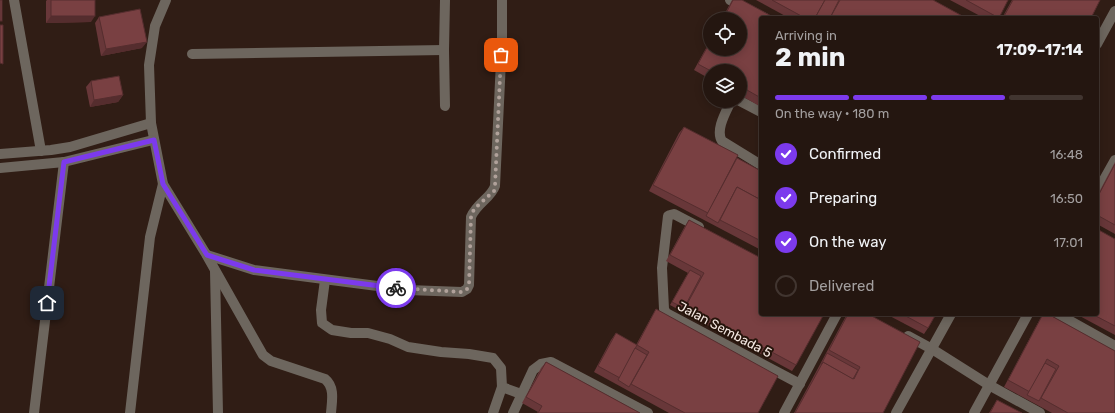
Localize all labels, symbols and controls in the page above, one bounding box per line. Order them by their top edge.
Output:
map controls [703,12,747,108]
button: locate [703,12,747,56]
text: Arriving in [775,28,837,43]
pin [484,38,518,72]
text: 17:09–17:14 [997,41,1083,59]
text: 2 min [775,42,845,73]
icon: bag [490,44,512,66]
button: layers [703,64,747,108]
text: On the way · 180 m [775,106,889,121]
icon: check [775,143,797,165]
text: Confirmed [809,145,881,163]
text: 16:48 [1050,147,1083,162]
icon: check [775,187,797,209]
text: Preparing [809,189,877,207]
text: 16:50 [1050,191,1083,206]
icon: check [775,231,797,253]
text: On the way [809,233,887,251]
text: 17:01 [1054,235,1083,250]
courier [376,268,416,308]
icon: bike [385,277,407,299]
text: Delivered [809,277,874,295]
pin [30,286,64,320]
icon: home [36,292,58,314]
street label: Jalan Sembada 5 [675,298,775,361]

